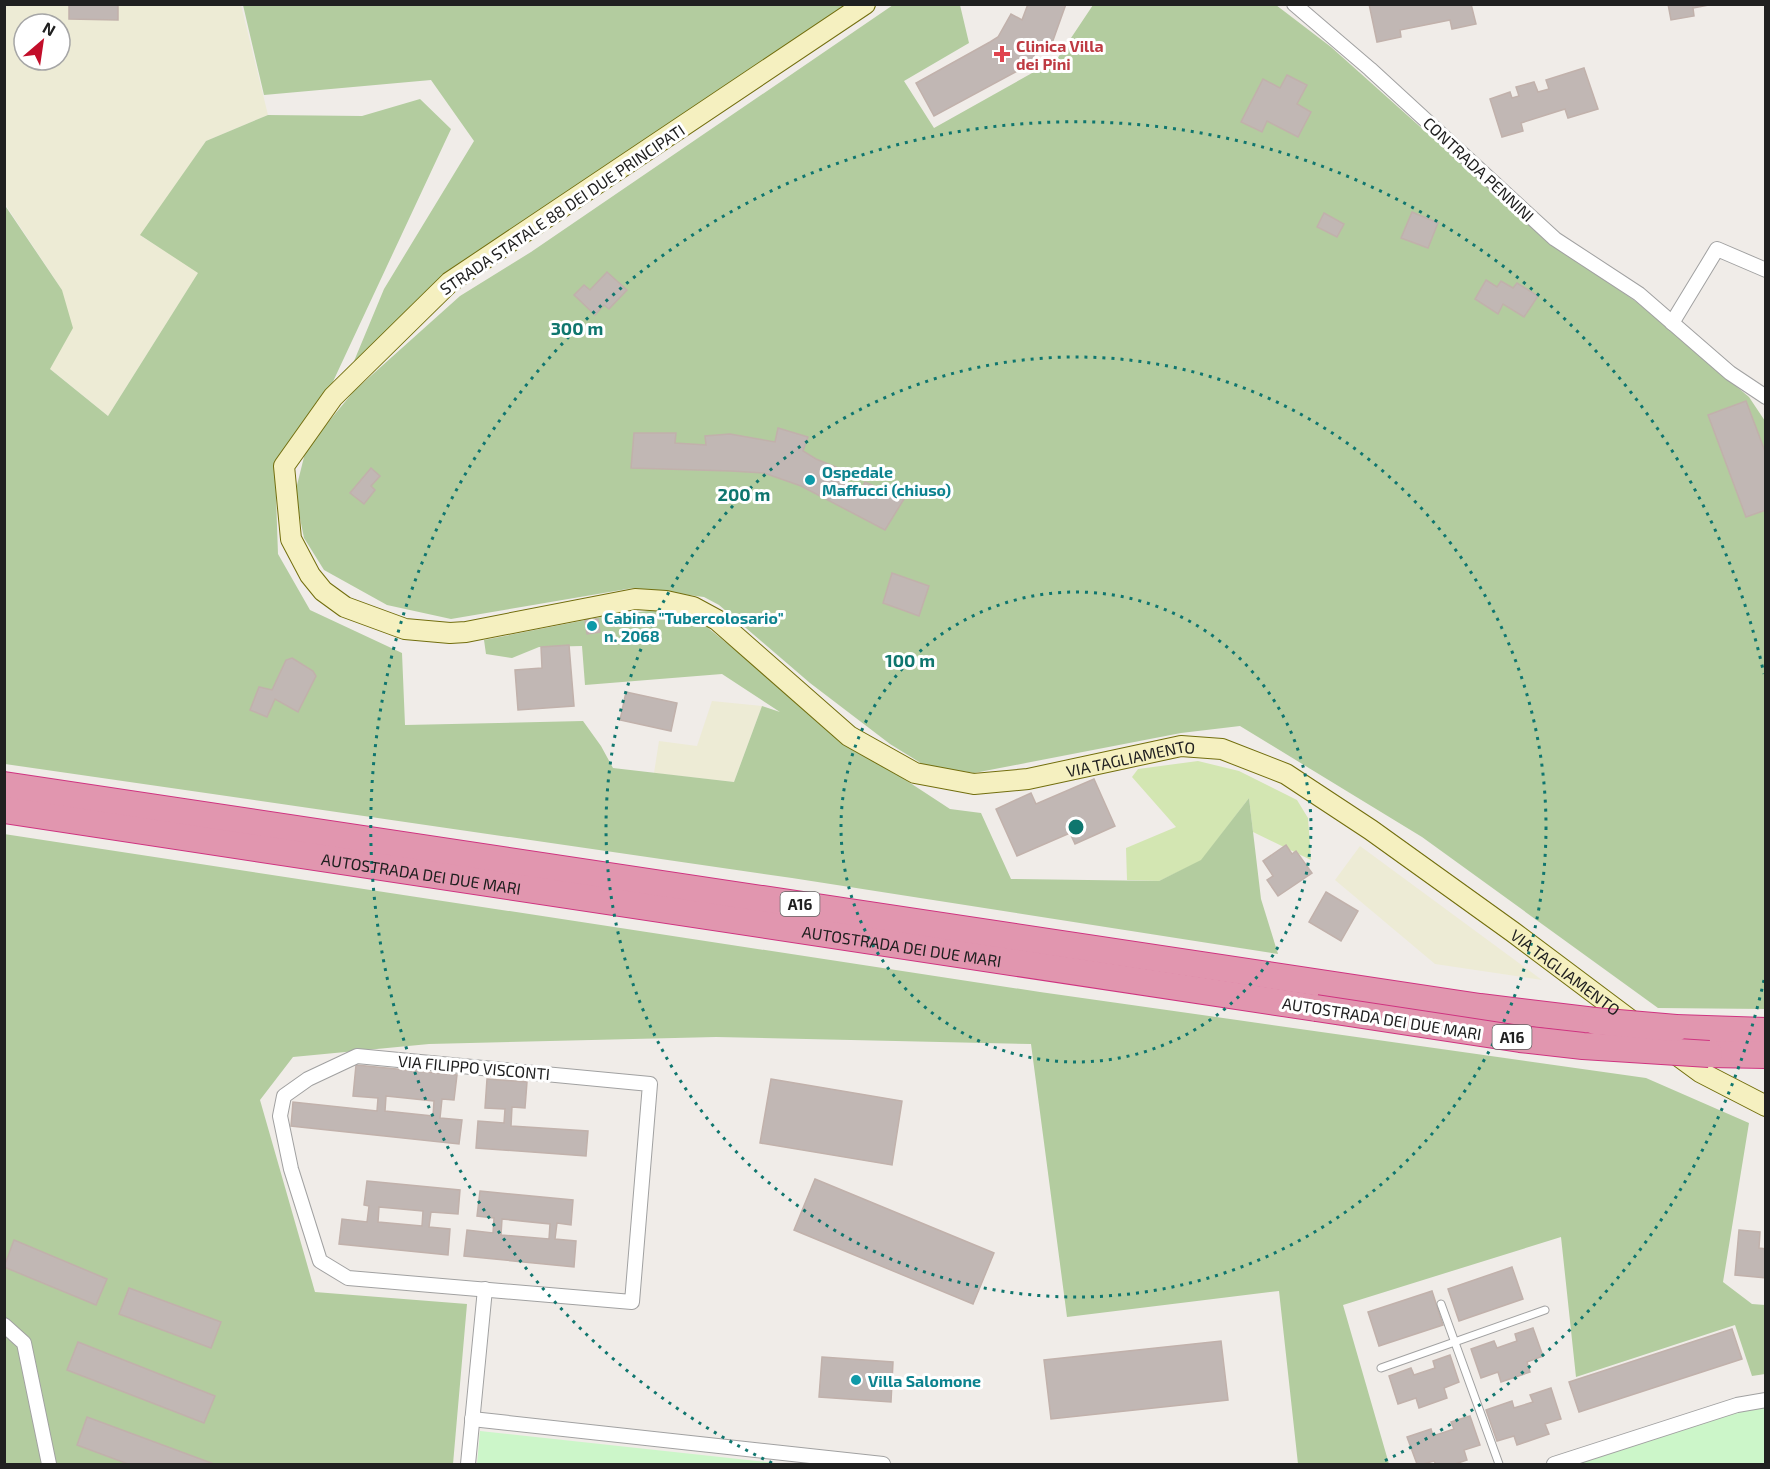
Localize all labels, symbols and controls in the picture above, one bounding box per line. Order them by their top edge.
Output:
north arrow [12,12,72,72]
text: N [40,17,59,40]
place label: Clinica Villa dei Pini [1016,36,1104,73]
marker: Clinica Villa dei Pini [993,45,1011,63]
street label: CONTRADA PENNINI [1420,113,1538,225]
street label: STRADA STATALE 88 DEI DUE PRINCIPATI [436,120,688,298]
text: 300 m [551,317,603,339]
place label: Ospedale Maffucci (chiuso) [822,462,951,499]
marker: Ospedale Maffucci (chiuso) [803,473,817,487]
text: 200 m [718,483,770,505]
place label: Cabina "Tubercolosario" n. 2068 [604,608,784,645]
marker: Cabina "Tubercolosario" n. 2068 [585,619,599,633]
text: 100 m [885,649,935,671]
street label: VIA TAGLIAMENTO [1064,736,1196,780]
centre of rings [1066,817,1086,837]
street label: AUTOSTRADA DEI DUE MARI [320,849,522,897]
road number: A16 [780,892,820,916]
street label: AUTOSTRADA DEI DUE MARI [801,921,1003,970]
street label: VIA TAGLIAMENTO [1508,925,1624,1019]
street label: AUTOSTRADA DEI DUE MARI [1281,993,1483,1043]
road number: A16 [1492,1025,1532,1049]
street label: VIA FILIPPO VISCONTI [397,1051,551,1083]
place label: Villa Salomone [868,1371,981,1390]
marker: Villa Salomone [849,1373,863,1387]

